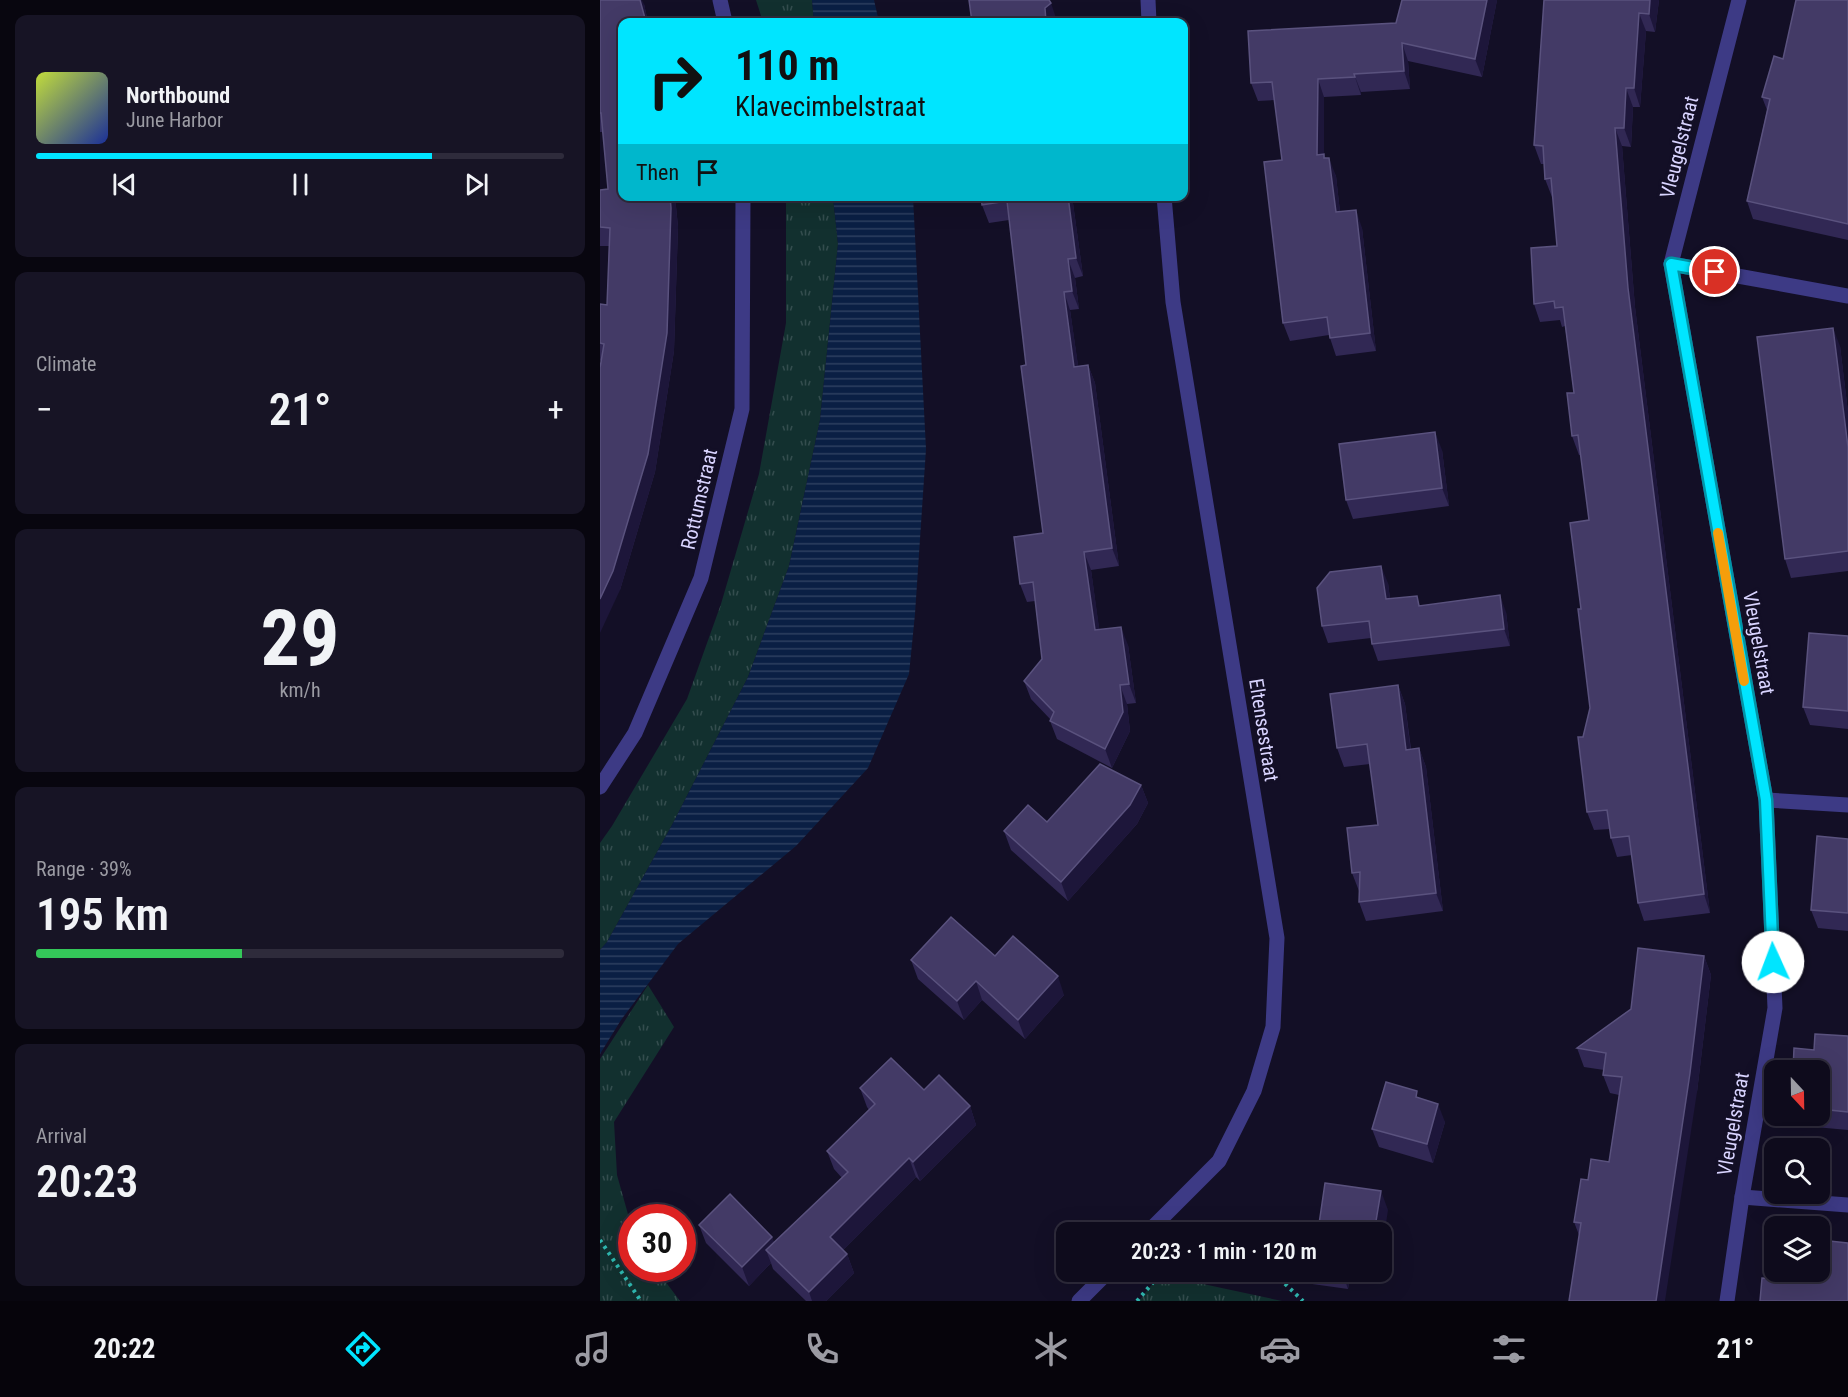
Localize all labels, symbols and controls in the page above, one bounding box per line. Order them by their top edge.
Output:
text: 110 m [735,41,840,90]
icon: right [636,42,714,120]
text: Northbound [126,83,230,108]
text: Klavecimbelstraat [735,91,926,123]
street label: Vleugelstraat [1655,93,1703,201]
text: June Harbor [126,108,223,132]
icon: arrive [691,156,724,189]
text: Then [636,160,679,185]
icon: previous [108,168,141,201]
icon: pause [284,168,317,201]
icon: next [460,168,493,201]
pin [1689,246,1740,297]
icon: arrive [1698,255,1731,288]
text: Climate [36,352,96,376]
text: 21° [269,383,331,436]
text: − [36,390,53,429]
text: + [548,390,564,429]
street label: Rottumstraat [676,446,722,552]
street label: Vleugelstraat [1738,589,1780,697]
text: 29 [261,593,339,684]
street label: Eltensestraat [1244,677,1284,783]
text: km/h [279,678,321,702]
text: Range · 39% [36,857,132,881]
text: 195 km [36,888,169,941]
position arrow [1741,930,1805,994]
north arrow [1764,1060,1830,1126]
map controls [1764,1060,1830,1282]
street label: Vleugelstraat [1712,1070,1754,1178]
text: Arrival [36,1124,87,1148]
button: search [1764,1138,1830,1204]
text: 20:23 [36,1155,138,1208]
speed limit sign: 30 [618,1204,696,1282]
button: layers [1764,1216,1830,1282]
text: 20:23 · 1 min · 120 m [1131,1239,1317,1264]
icon: directions [342,1328,384,1370]
icon: music [572,1328,614,1370]
icon: phone [801,1328,843,1370]
icon: climate [1030,1328,1072,1370]
icon: car [1259,1328,1301,1370]
icon: filters [1488,1328,1530,1370]
text: 20:22 [94,1333,155,1365]
text: 21° [1717,1333,1754,1365]

